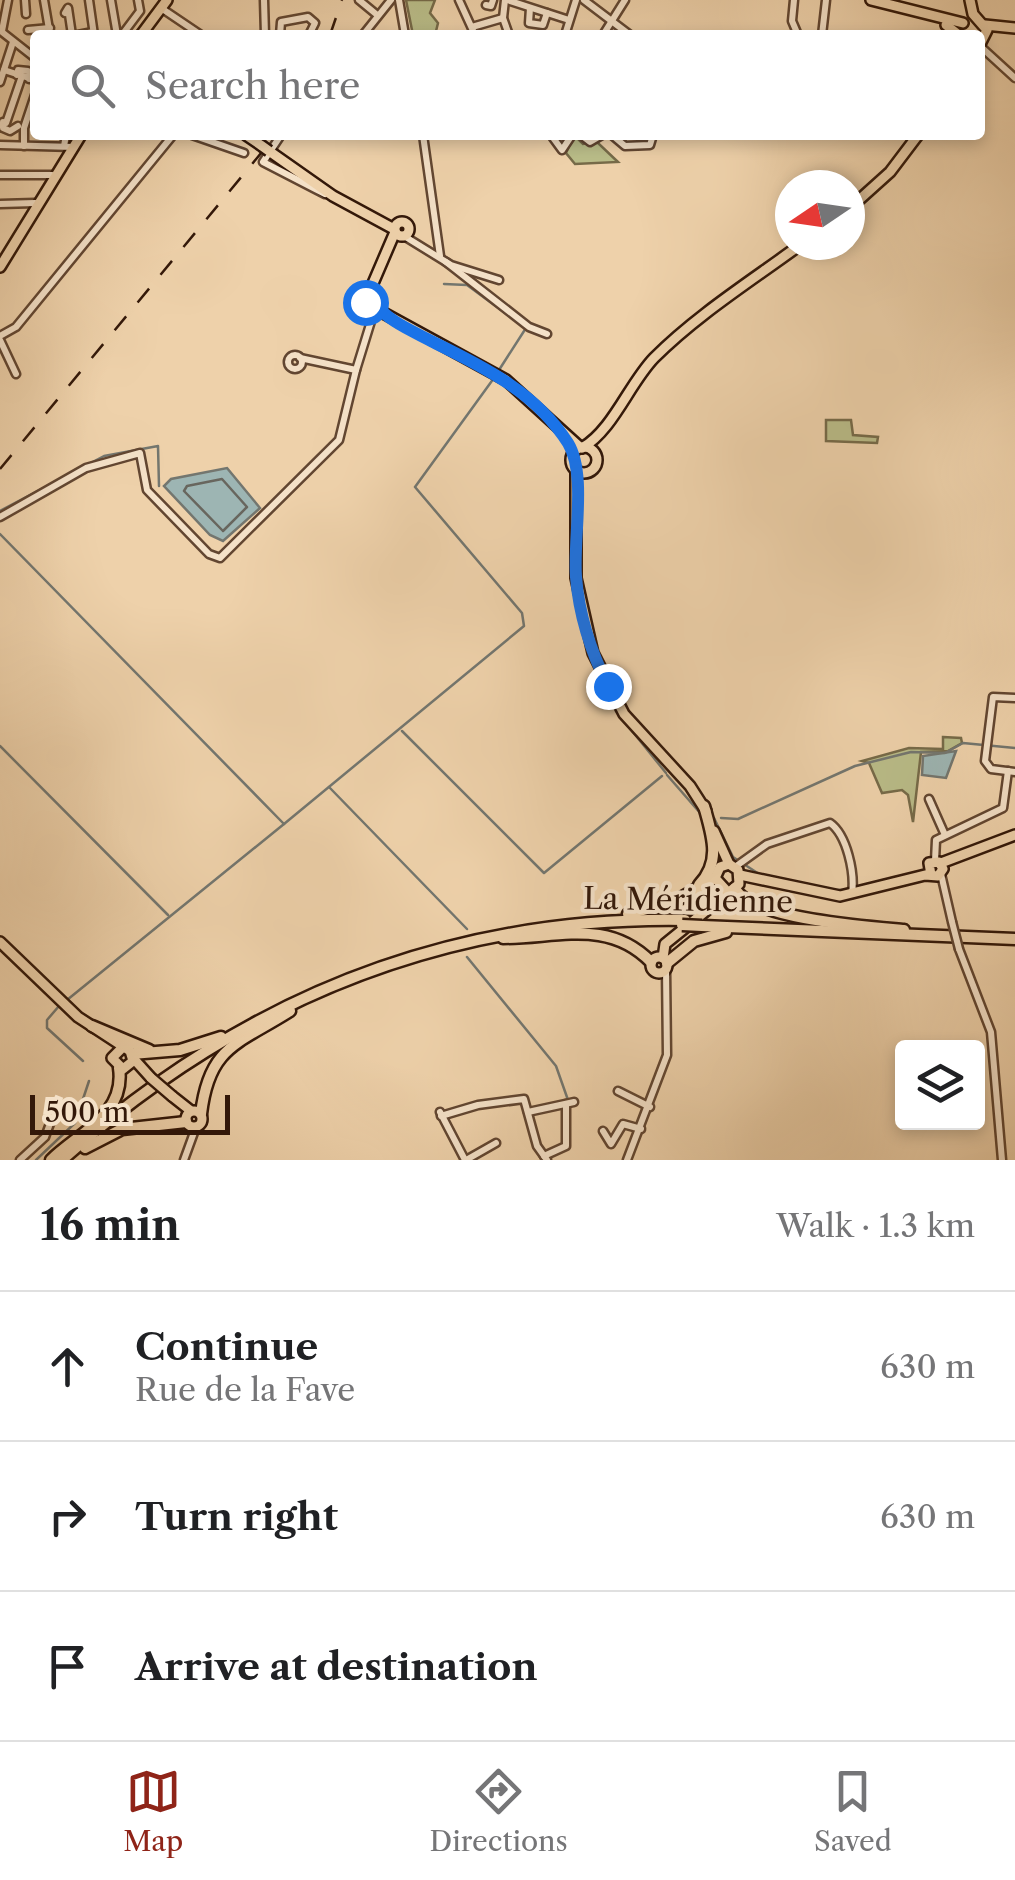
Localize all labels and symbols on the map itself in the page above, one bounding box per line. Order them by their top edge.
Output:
north arrow [775,170,865,260]
route start [343,280,389,326]
route end [586,664,632,710]
street label: La Méridienne [583,880,793,920]
scale bar [30,1090,230,1134]

